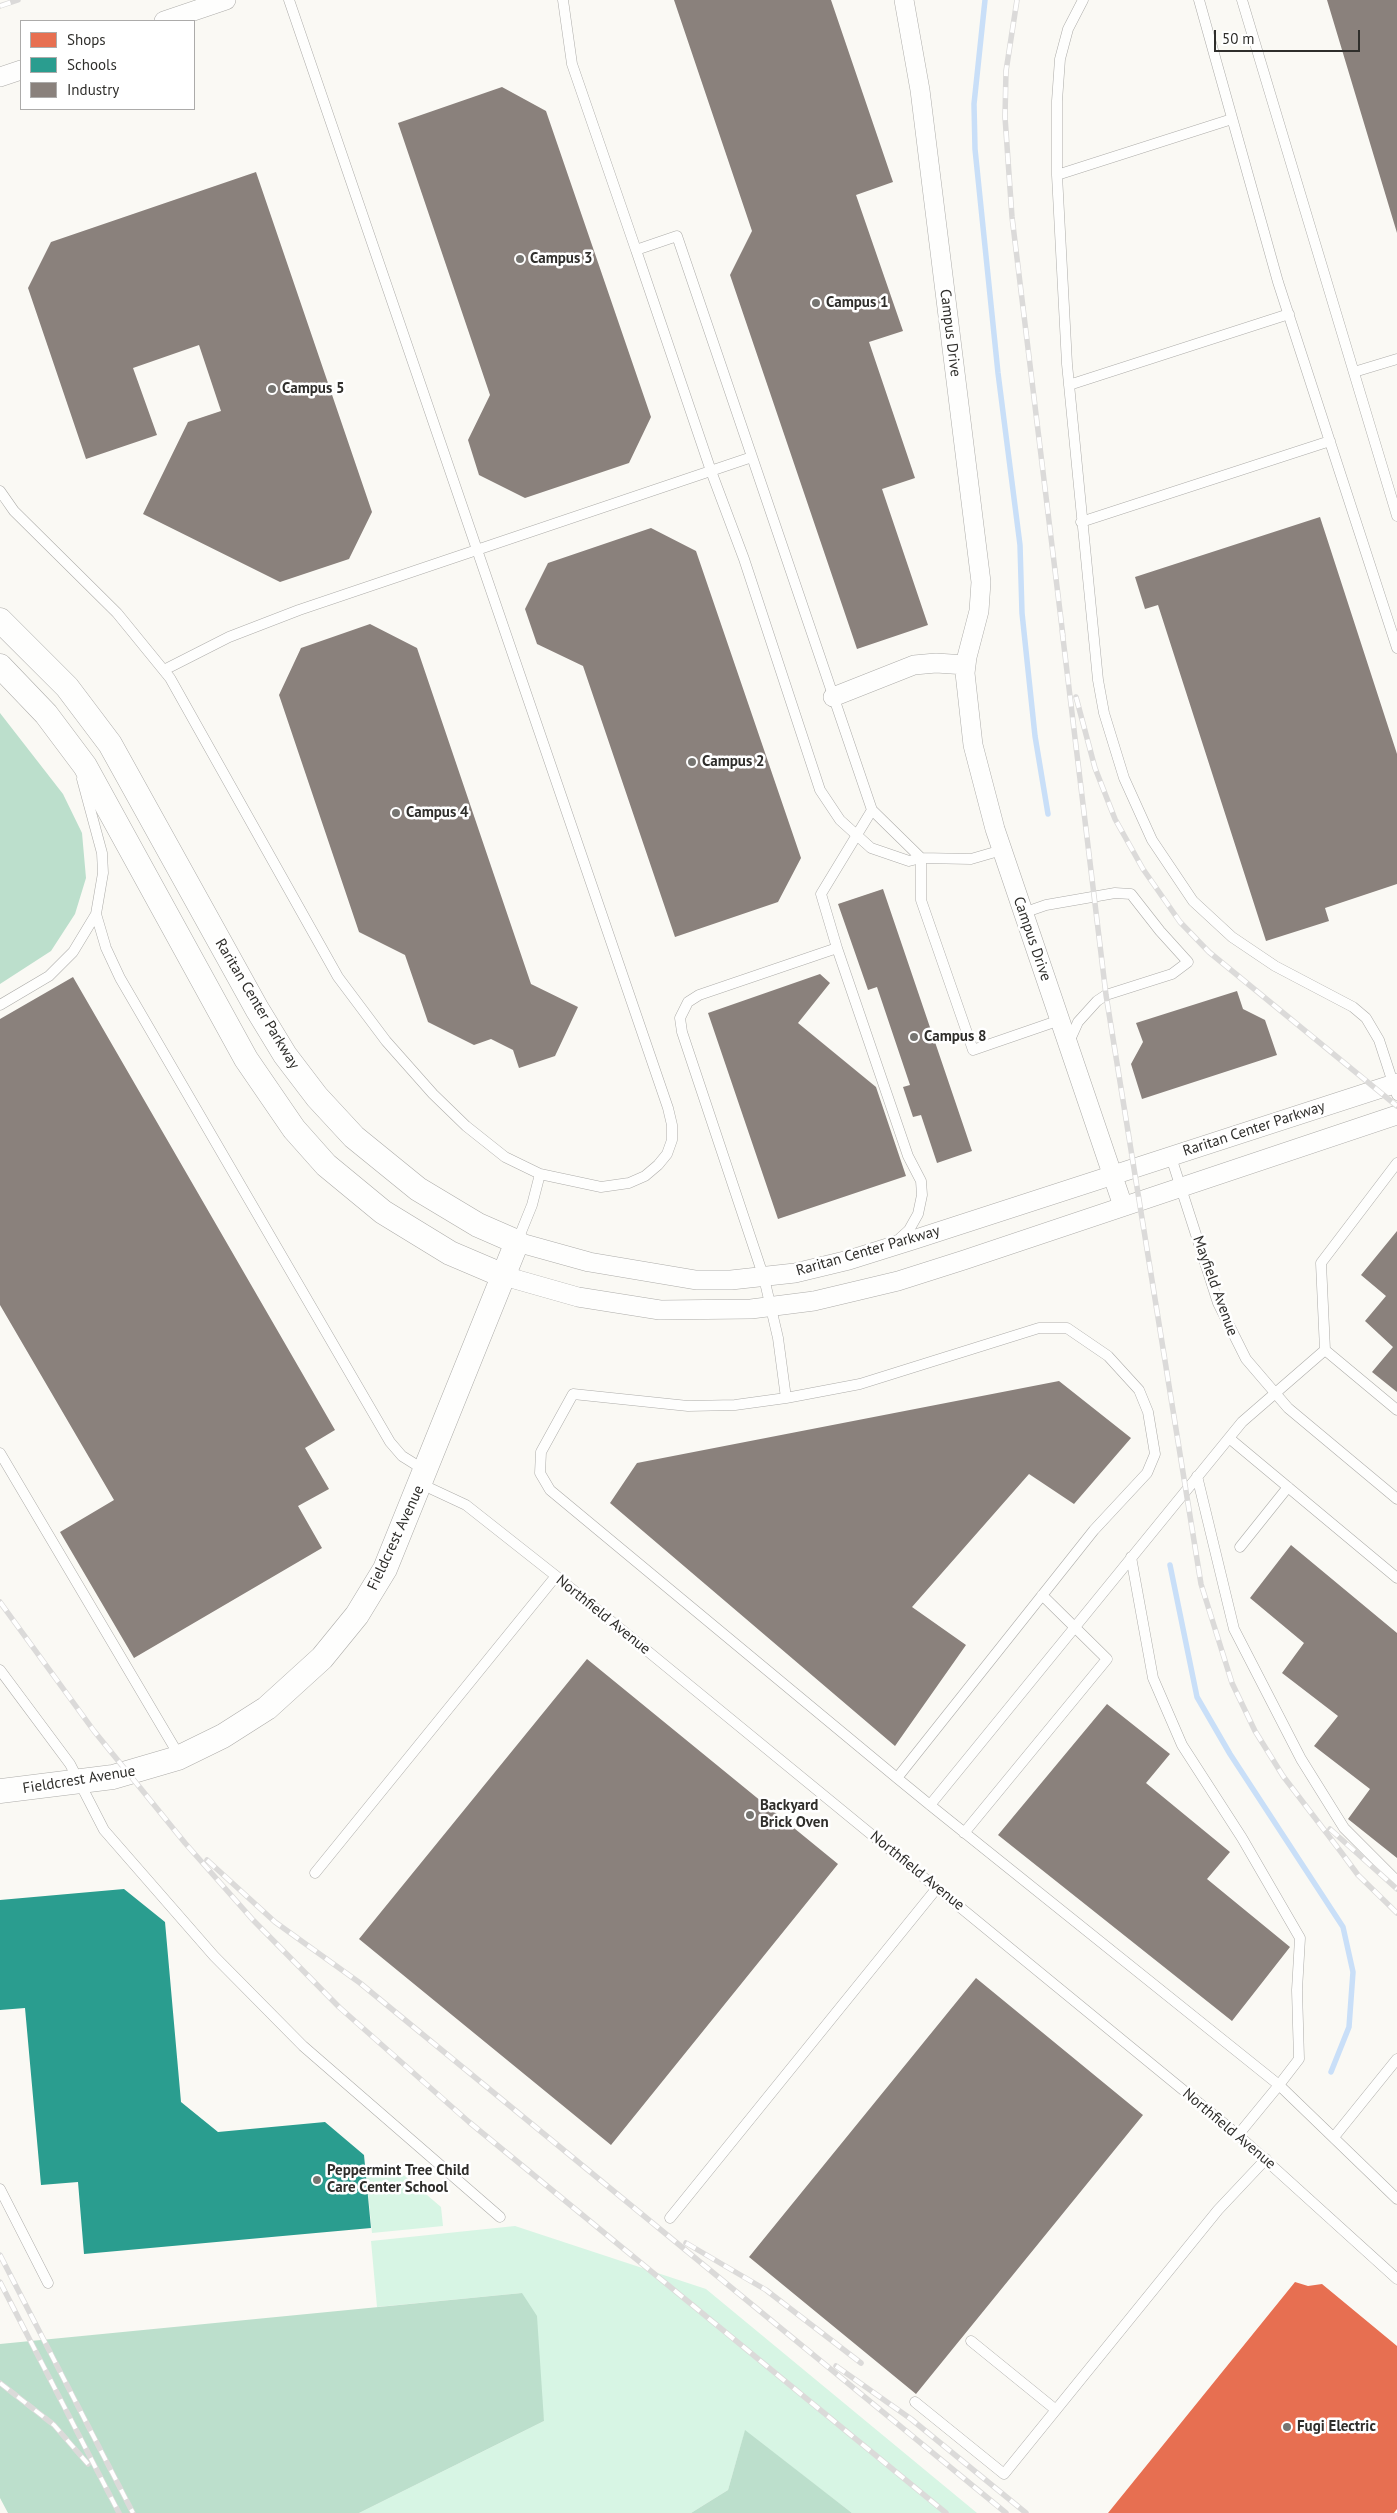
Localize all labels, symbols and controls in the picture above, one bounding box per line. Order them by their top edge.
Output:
legend [20,20,195,110]
scale bar [1217,20,1363,52]
text: 50 m [1222,29,1255,48]
text: Shops [67,30,106,49]
text: Schools [67,55,117,74]
text: Industry [67,80,119,99]
place label: Campus 3 [530,250,593,268]
marker: Campus 3 [514,253,526,265]
street label: Campus Drive [936,288,964,378]
place label: Campus 1 [826,294,889,312]
marker: Campus 1 [810,297,822,309]
place label: Campus 5 [282,380,345,398]
marker: Campus 5 [266,383,278,395]
place label: Campus 2 [702,753,765,771]
marker: Campus 2 [686,756,698,768]
place label: Campus 4 [406,804,469,822]
marker: Campus 4 [390,807,402,819]
street label: Campus Drive [1009,894,1055,984]
street label: Raritan Center Parkway [211,936,303,1072]
place label: Campus 8 [924,1028,987,1046]
marker: Campus 8 [908,1031,920,1043]
street label: Raritan Center Parkway [1181,1097,1327,1161]
street label: Raritan Center Parkway [794,1222,942,1280]
street label: Mayfield Avenue [1189,1233,1241,1339]
street label: Fieldcrest Avenue [364,1483,428,1593]
street label: Northfield Avenue [552,1572,654,1658]
street label: Fieldcrest Avenue [22,1762,136,1798]
place label: Backyard Brick Oven [760,1797,829,1832]
marker: Backyard Brick Oven [744,1809,756,1821]
street label: Northfield Avenue [866,1828,968,1914]
street label: Northfield Avenue [1179,2085,1279,2173]
place label: Peppermint Tree Child Care Center School [327,2162,469,2197]
marker: Peppermint Tree Child Care Center School [311,2174,323,2186]
place label: Fugi Electric [1297,2418,1376,2436]
marker: Fugi Electric [1281,2421,1293,2433]

